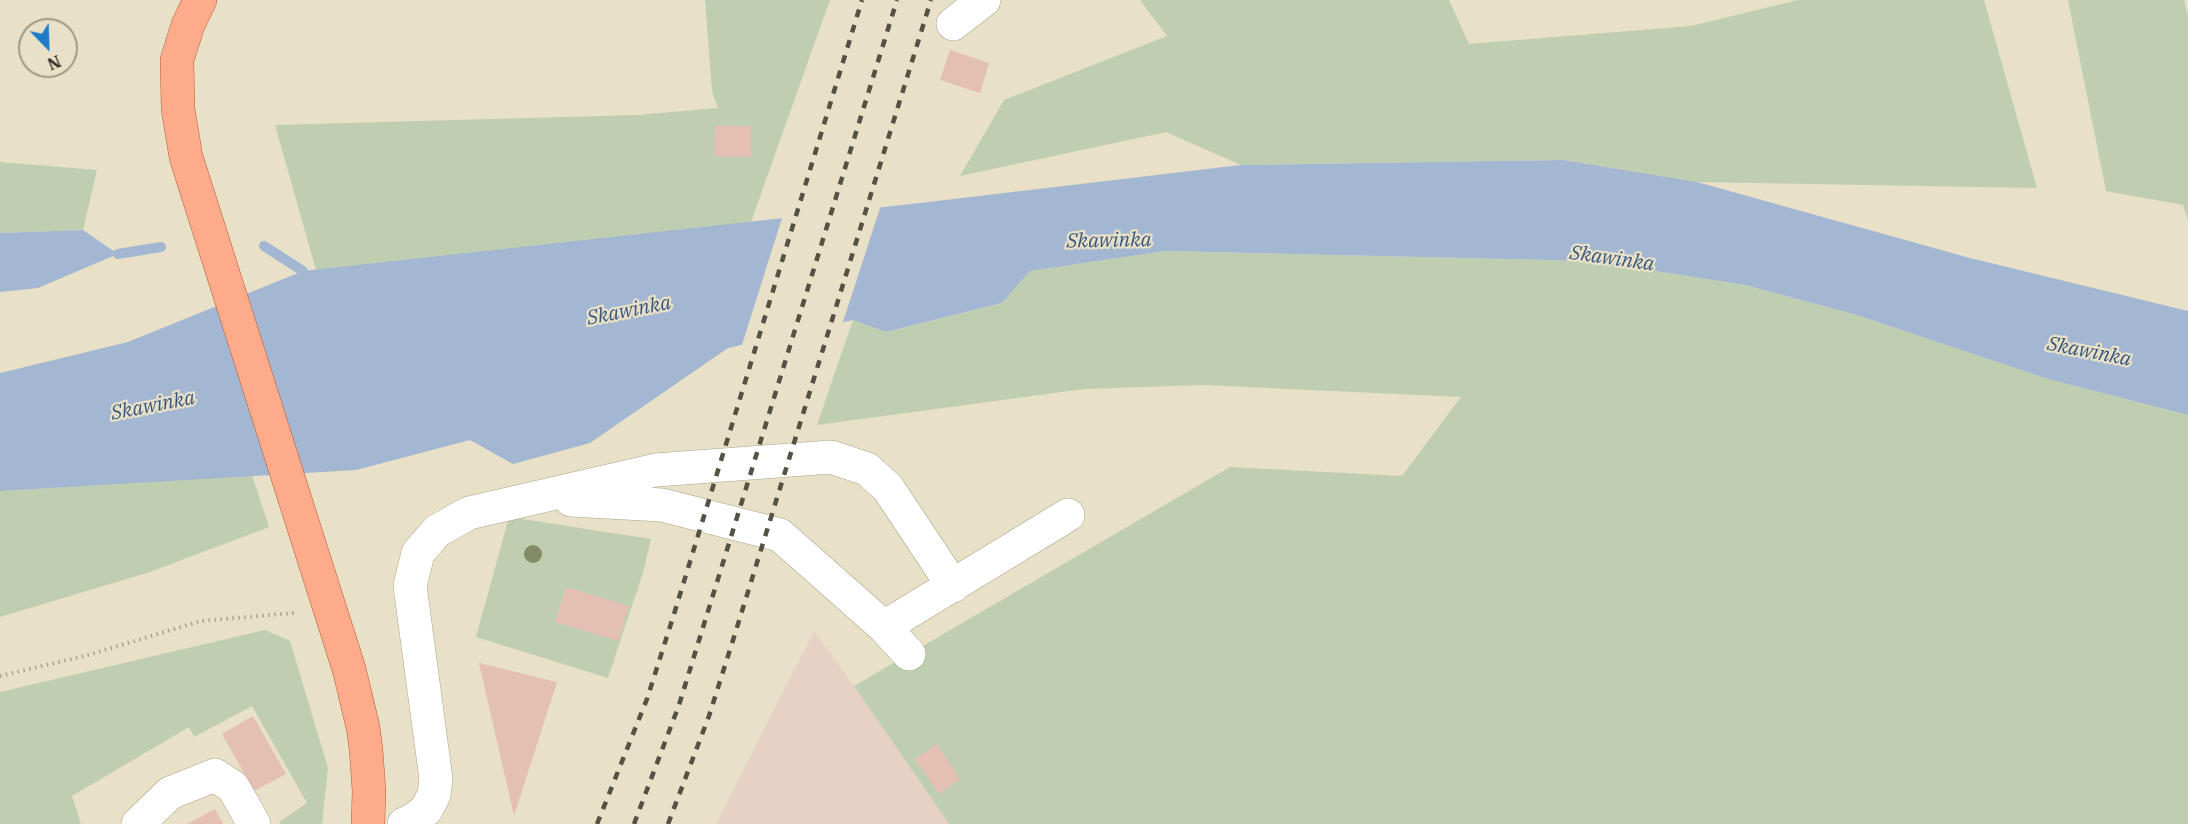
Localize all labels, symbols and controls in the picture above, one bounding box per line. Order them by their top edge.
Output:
north arrow [18,18,78,78]
text: N [45,51,64,74]
water label: Skawinka [1066,228,1152,254]
water label: Skawinka [1568,241,1656,277]
water label: Skawinka [585,291,673,331]
water label: Skawinka [2045,332,2133,372]
water label: Skawinka [109,386,197,426]

